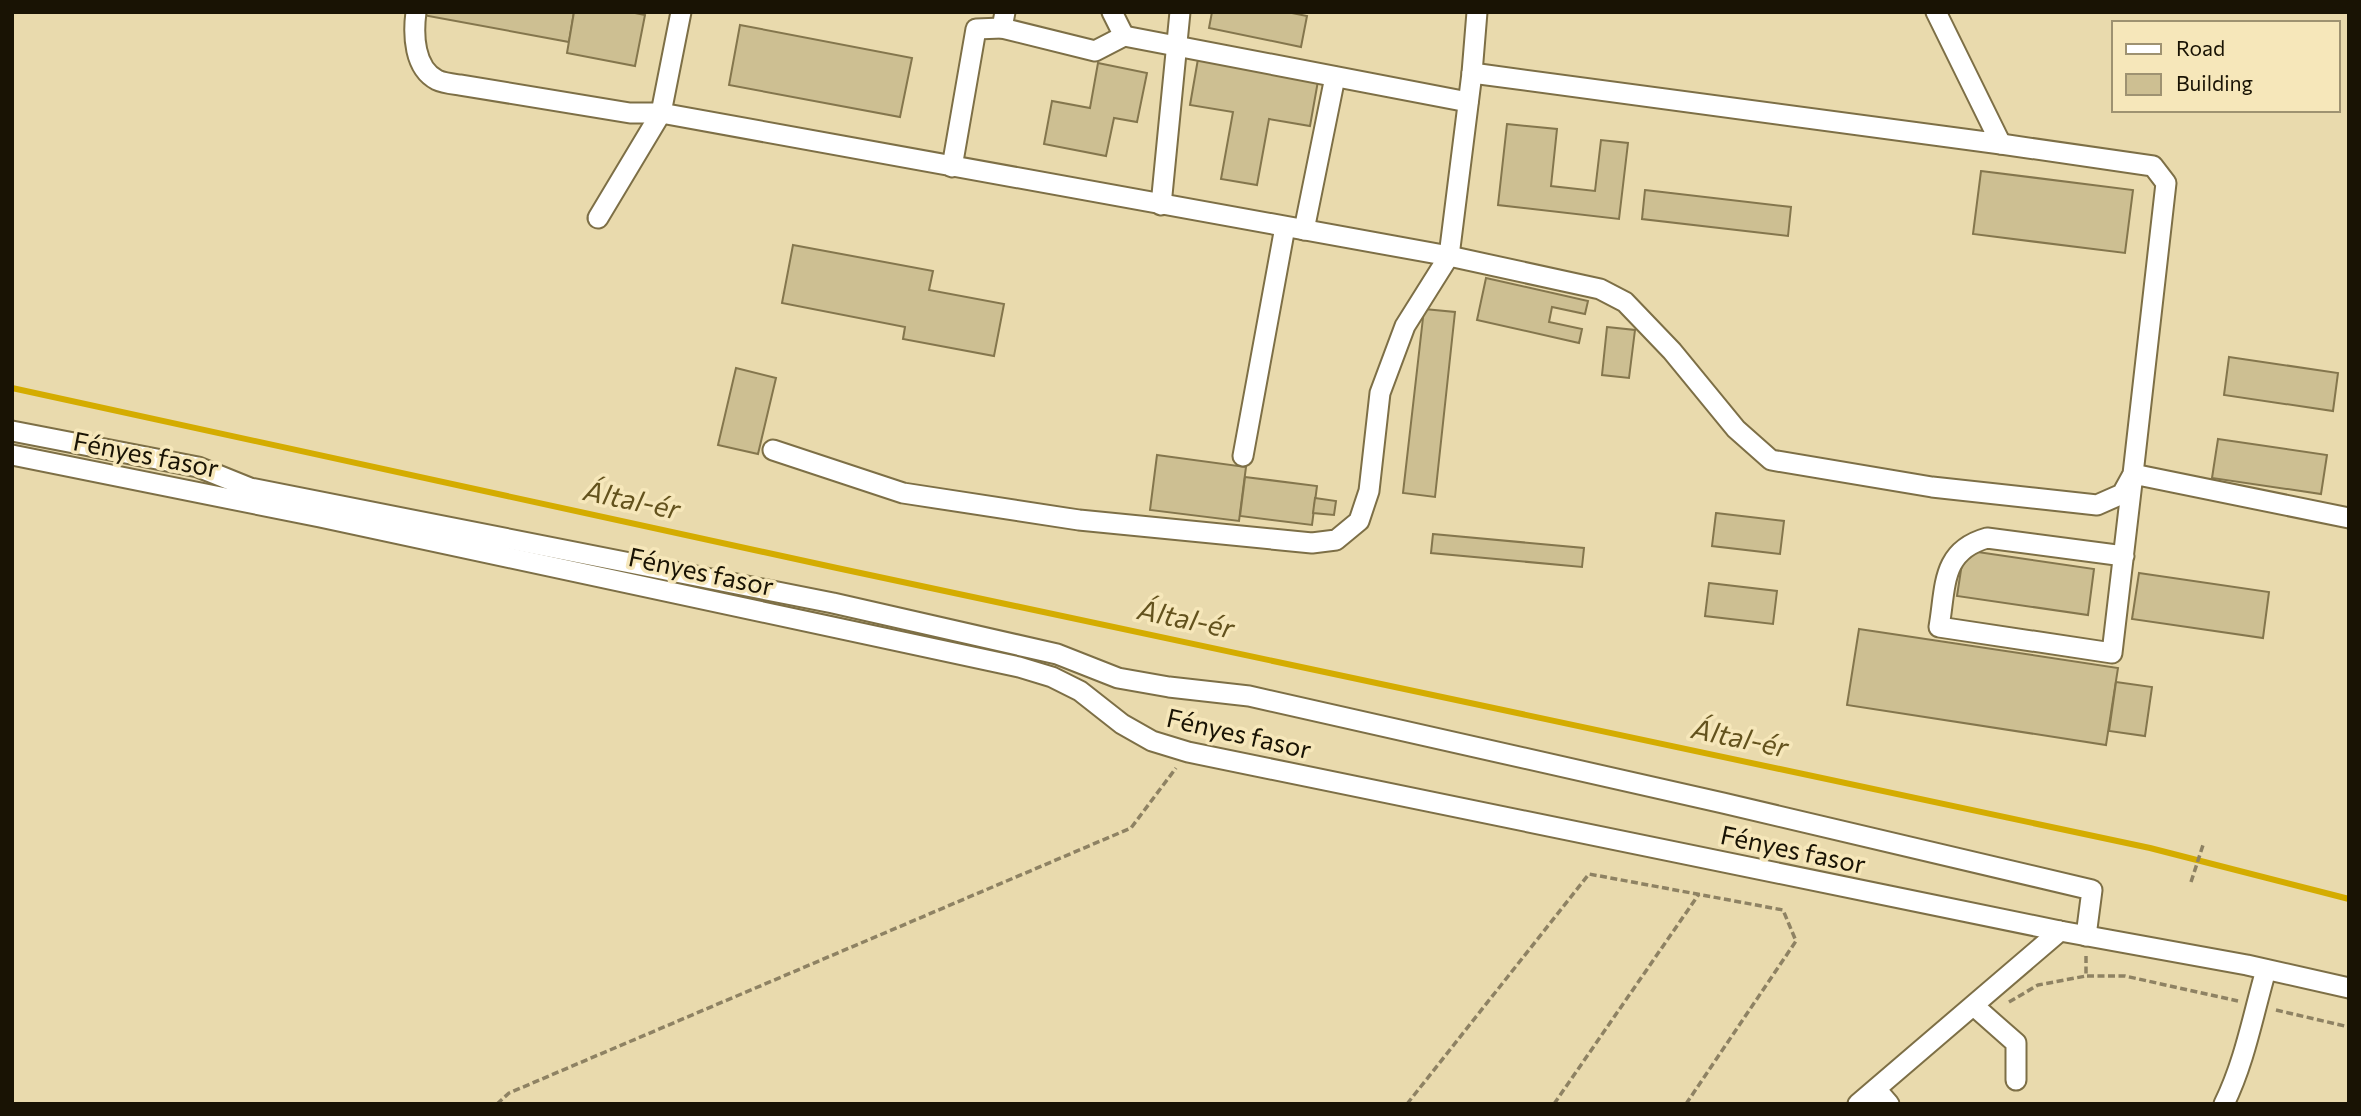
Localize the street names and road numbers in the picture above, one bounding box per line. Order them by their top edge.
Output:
street label: Fényes fasor [71,424,222,483]
street label: Fényes fasor [626,540,777,601]
street label: Fényes fasor [1164,701,1315,764]
street label: Fényes fasor [1718,818,1869,879]

